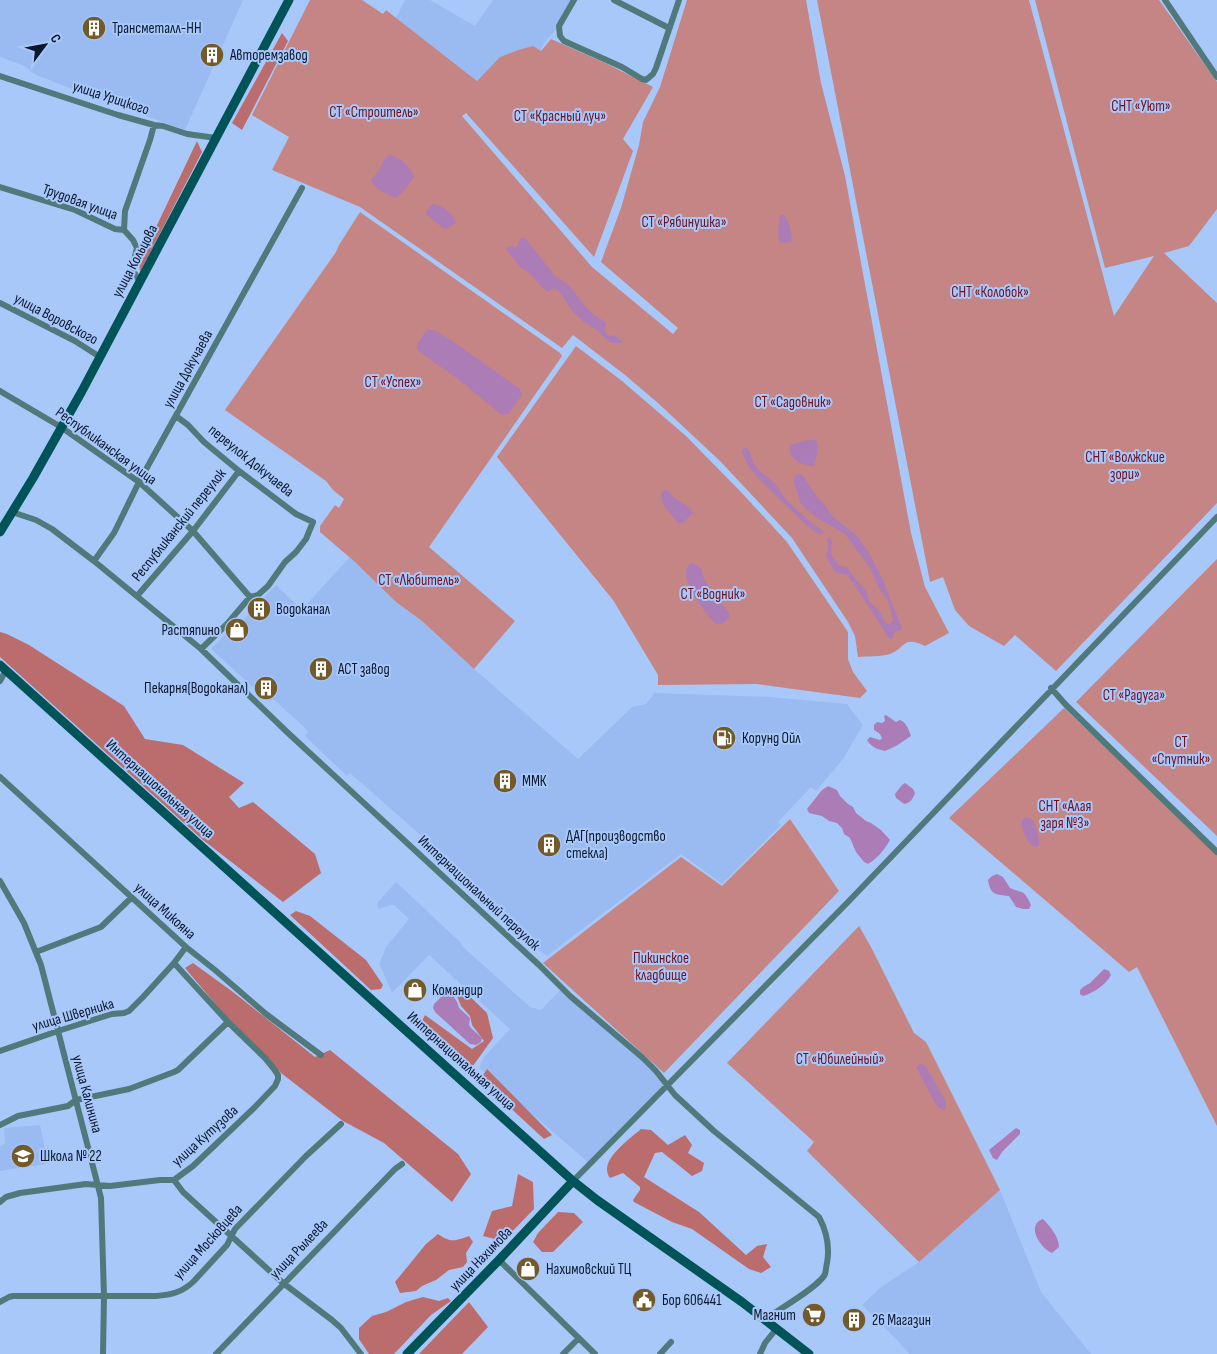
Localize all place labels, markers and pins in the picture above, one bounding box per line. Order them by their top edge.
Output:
building icon: Трансметалл-НН [81,15,107,41]
place label: Трансметалл-НН [112,19,202,38]
building icon: Авторемзавод [199,42,225,68]
place label: Авторемзавод [229,46,308,65]
building icon: Водоканал [246,596,272,622]
place label: Водоканал [276,600,331,619]
shop icon: Растяпино [224,617,250,643]
place label: Растяпино [161,621,220,640]
building icon: АСТ завод [308,656,334,682]
place label: АСТ завод [337,660,390,679]
building icon: Пекарня(Водоканал) [253,675,279,701]
place label: Пекарня(Водоканал) [144,679,248,698]
fuel station icon: Корунд Ойл [711,725,737,751]
place label: Корунд Ойл [742,729,801,748]
building icon: ММК [492,768,518,794]
place label: ММК [522,772,547,791]
place label: ДАГ(производство стекла) [566,827,666,863]
building icon: ДАГ(производство стекла) [536,832,562,858]
shop icon: Командир [402,977,428,1003]
place label: Командир [432,981,483,1000]
school or university icon: Школа № 22 [10,1143,36,1169]
place label: Школа № 22 [40,1147,102,1166]
shop icon: Нахимовский ТЦ [515,1256,541,1282]
place label: Нахимовский ТЦ [546,1260,632,1279]
public building icon: Бор 606441 [631,1287,657,1313]
place label: Бор 606441 [662,1291,722,1310]
supermarket icon: Магнит [801,1302,827,1328]
place label: Магнит [754,1306,796,1325]
building icon: 26 Магазин [841,1307,867,1333]
place label: 26 Магазин [872,1311,931,1330]

